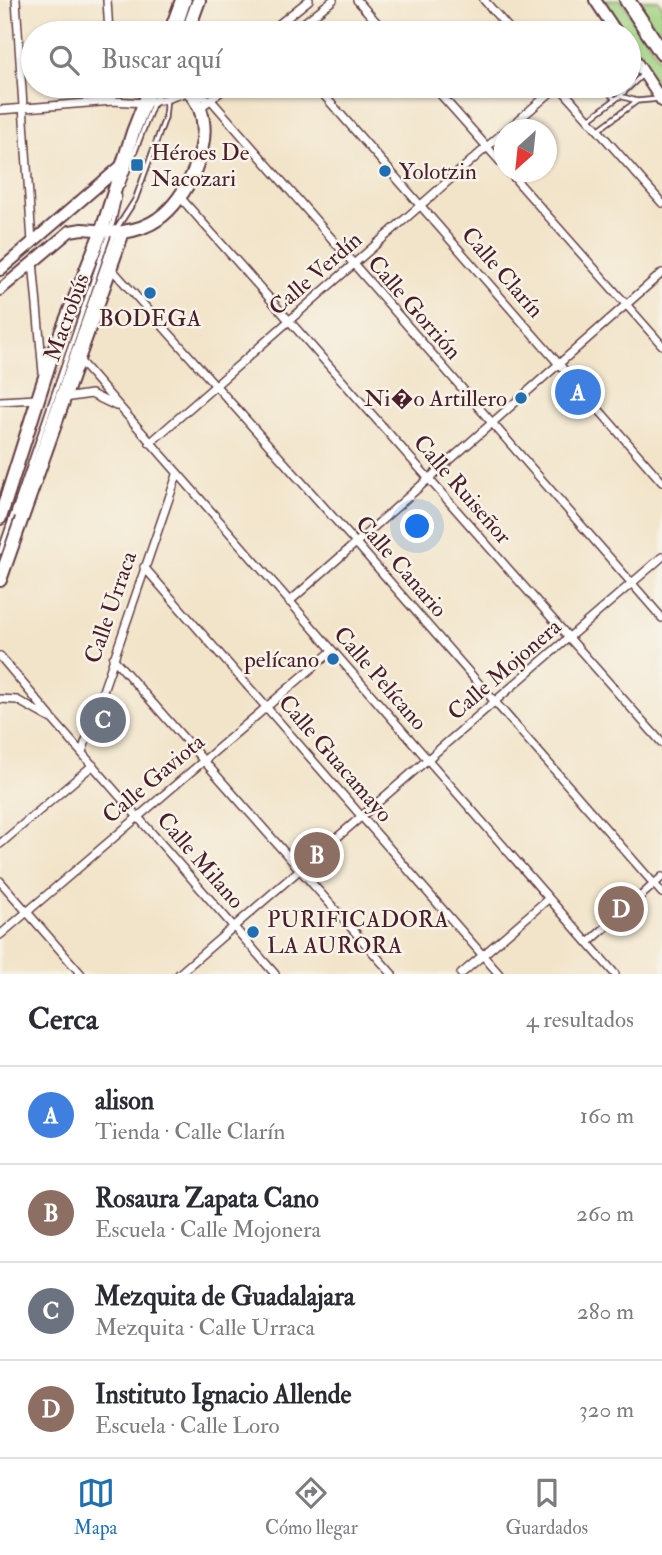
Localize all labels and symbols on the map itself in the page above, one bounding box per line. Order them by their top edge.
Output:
north arrow [494,119,557,182]
place label: Héroes De Nacozari [151,138,250,193]
marker: Héroes De Nacozari [129,157,145,173]
place label: Yolotzin [399,157,477,186]
marker: Yolotzin [377,163,393,179]
street label: Calle Clarín [455,221,550,324]
street label: Calle Verdín [263,225,368,322]
street label: Calle Gorrión [361,249,468,366]
street label: Macrobús [37,269,96,365]
marker: BODEGA [142,285,158,301]
place label: BODEGA [99,304,202,333]
pin: A [555,366,601,418]
place label: Ni�o Artillero [364,384,507,413]
marker: Ni�o Artillero [513,390,529,406]
street label: Calle Ruiseñor [407,429,518,550]
street label: Calle Canario [350,509,454,623]
your location [400,509,434,543]
street label: Calle Urraca [78,547,143,667]
street label: Calle Mojonera [442,612,568,727]
street label: Calle Pelícano [328,620,434,736]
place label: pelícano [243,645,319,675]
marker: pelícano [325,651,341,667]
street label: Calle Guacamayo [272,688,399,828]
pin: C [80,694,126,746]
street label: Calle Gaviota [96,727,211,830]
street label: Calle Milano [151,806,251,915]
pin: B [294,829,340,881]
pin: D [598,883,644,935]
place label: PURIFICADORA LA AURORA [267,905,449,960]
marker: PURIFICADORA LA AURORA [245,924,261,940]

